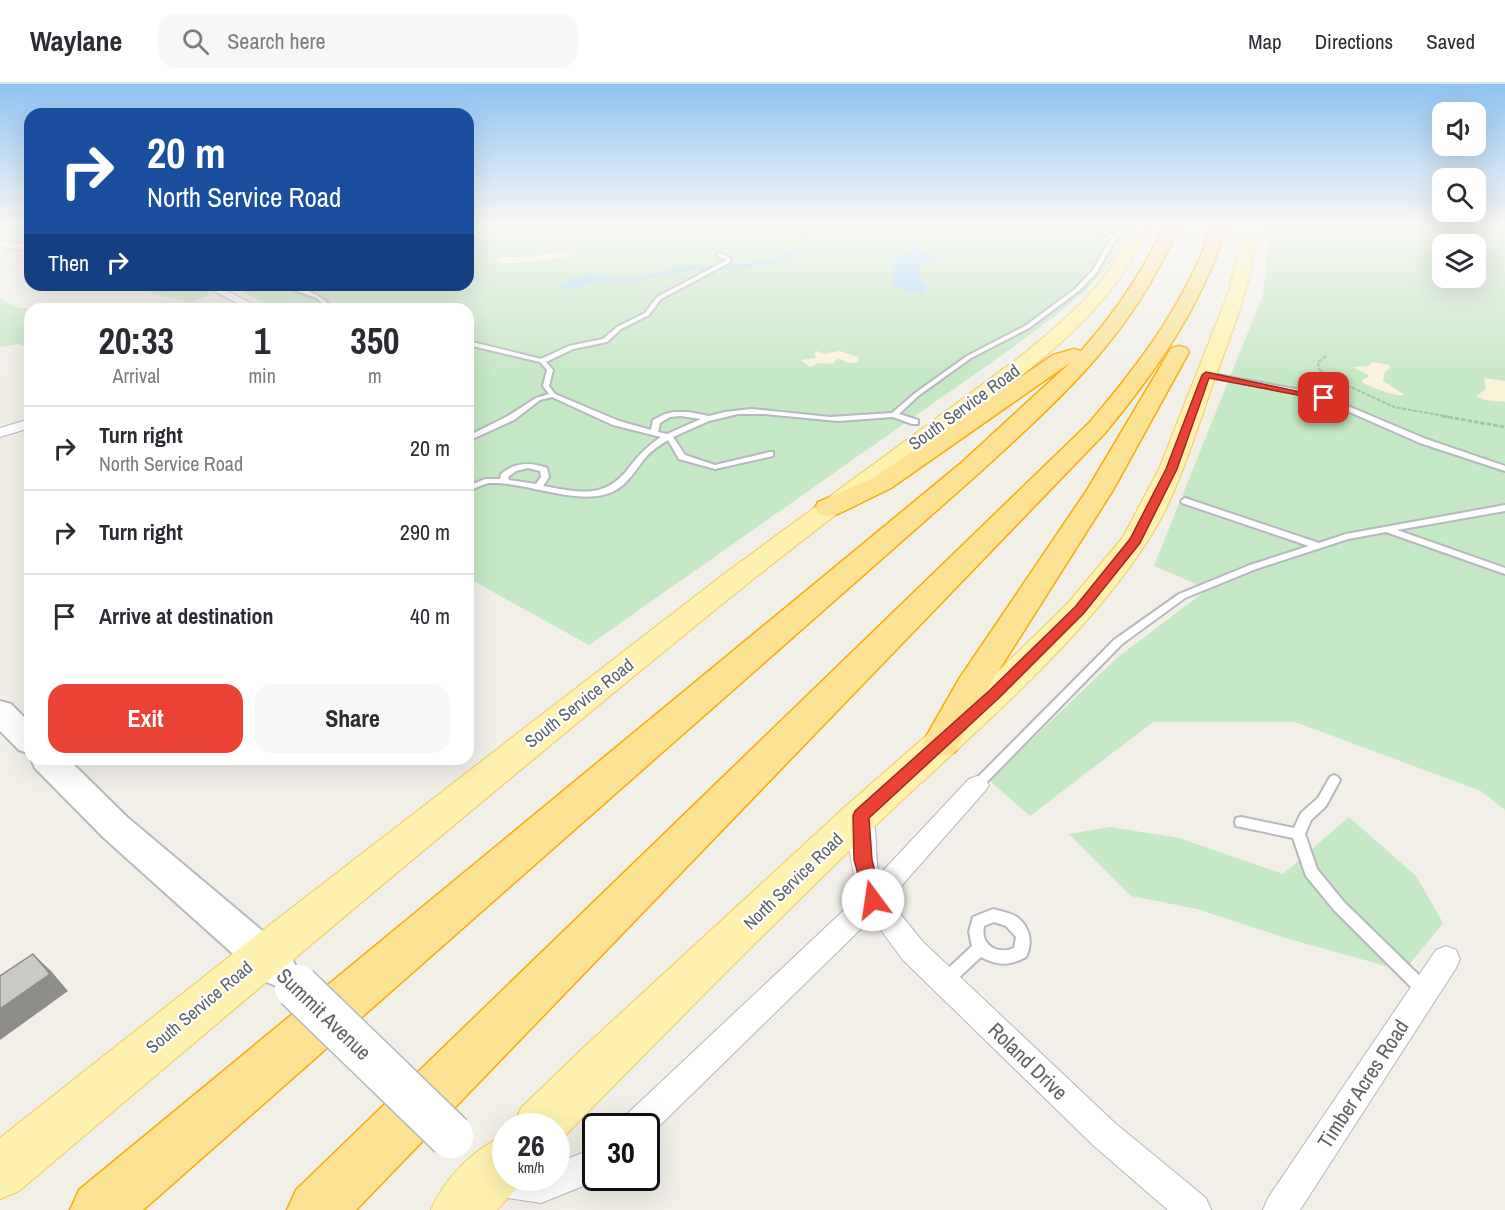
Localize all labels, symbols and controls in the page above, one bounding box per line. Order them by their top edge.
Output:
search box [158,14,578,68]
text: Waylane [30,22,122,60]
icon: search [179,25,212,58]
text: Search here [227,26,326,56]
text: Map [1248,27,1282,56]
text: Directions [1315,27,1393,56]
text: Saved [1426,27,1475,56]
map controls [1432,102,1486,288]
button: sound [1432,102,1486,156]
text: 20 m [147,125,226,181]
icon: right [48,132,126,210]
button: search [1432,168,1486,222]
text: North Service Road [147,179,341,215]
button: layers [1432,234,1486,288]
icon: right [101,246,134,279]
text: Then [48,248,89,278]
text: 20:33 [98,317,174,365]
text: 1 [254,317,270,365]
text: 350 [350,317,400,365]
street label: South Service Road [903,358,1025,456]
text: Arrival [113,362,160,389]
text: min [248,362,276,389]
text: m [368,362,382,389]
pin [1298,372,1349,423]
icon: arrive [1307,381,1340,414]
text: Turn right [99,420,183,450]
icon: right [48,432,81,465]
text: 20 m [410,433,450,463]
text: North Service Road [99,450,243,477]
icon: right [48,516,81,549]
text: Turn right [99,517,183,547]
text: 290 m [400,517,450,547]
icon: arrive [48,600,81,633]
text: Arrive at destination [99,601,273,631]
text: 40 m [410,601,450,631]
street label: South Service Road [519,652,639,754]
button: Exit [48,684,243,753]
button: Share [255,684,450,753]
street label: North Service Road [738,827,848,935]
position arrow [841,868,905,932]
street label: South Service Road [140,955,258,1059]
street label: Summit Avenue [270,961,378,1067]
street label: Timber Acres Road [1311,1014,1415,1154]
street label: Roland Drive [982,1016,1074,1106]
speed limit sign: 30 [582,1113,660,1191]
text: 26 [517,1125,545,1165]
text: km/h [518,1157,544,1178]

